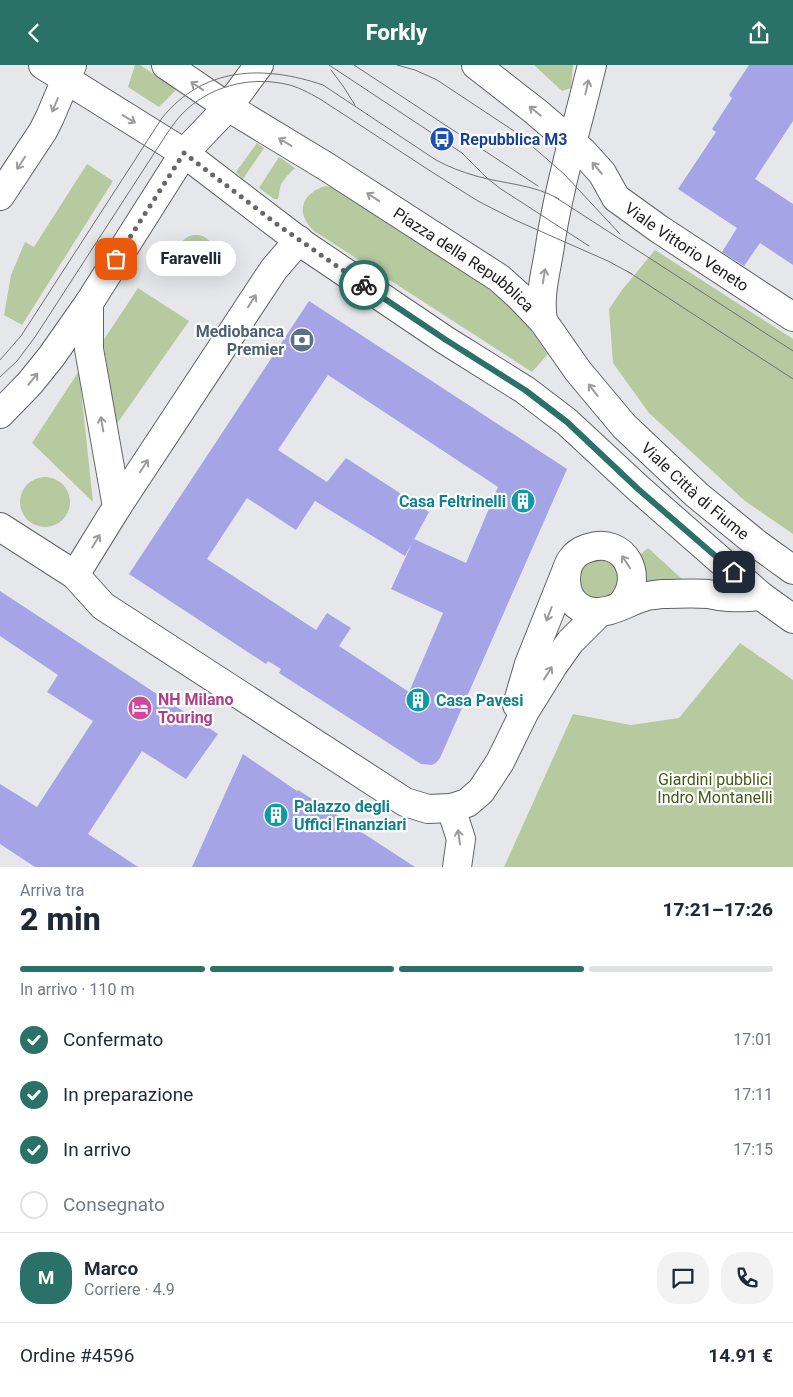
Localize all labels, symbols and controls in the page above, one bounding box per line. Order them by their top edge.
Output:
icon: back [20,19,48,47]
icon: share [745,19,773,47]
text: Forkly [366,20,427,45]
one-way arrow [583,79,592,95]
one-way arrow [190,81,204,91]
one-way arrow [50,97,60,112]
one-way arrow [529,106,542,117]
one-way arrow [122,114,136,124]
bus stop icon: Repubblica M3 [429,126,455,152]
place label: Repubblica M3 [460,130,567,149]
one-way arrow [278,137,292,147]
one-way arrow [16,156,26,170]
one-way arrow [592,161,603,174]
one-way arrow [367,192,381,202]
street label: Viale Vittorio Veneto [621,199,752,295]
street label: Piazza della Repubblica [390,203,538,316]
pin [95,238,137,280]
callout: Faravelli [146,241,236,277]
icon: bag [102,245,130,273]
text: Faravelli [161,249,221,268]
courier [339,260,389,310]
one-way arrow [540,268,550,284]
icon: bike [350,271,378,299]
one-way arrow [247,294,258,308]
place label: Mediobanca Premier [196,322,284,359]
bank icon: Mediobanca Premier [289,327,315,353]
one-way arrow [28,373,39,386]
one-way arrow [587,383,598,396]
one-way arrow [97,417,107,433]
street label: Viale Città di Fiume [637,438,753,544]
one-way arrow [139,459,149,473]
building icon: Casa Feltrinelli [510,488,536,514]
place label: Casa Feltrinelli [399,492,506,511]
one-way arrow [92,534,102,548]
pin [713,551,755,593]
one-way arrow [620,555,630,569]
icon: home [720,558,748,586]
one-way arrow [544,606,553,621]
one-way arrow [543,666,554,680]
building icon: Casa Pavesi [405,687,431,713]
place label: NH Milano Touring [158,690,234,727]
place label: Casa Pavesi [436,691,524,710]
hotel icon: NH Milano Touring [127,695,153,721]
park label: Giardini pubblici Indro Montanelli [657,770,773,807]
place label: Palazzo degli Uffici Finanziari [294,797,407,834]
building icon: Palazzo degli Uffici Finanziari [263,802,289,828]
one-way arrow [454,830,464,846]
text: Arriva tra [20,881,85,900]
text: 17:21–17:26 [662,898,773,921]
text: 2 min [20,900,101,938]
text: In arrivo · 110 m [20,980,134,999]
icon: check [20,1026,48,1054]
text: Confermato [63,1028,163,1051]
text: 17:01 [733,1030,773,1049]
icon: check [20,1081,48,1109]
text: In preparazione [63,1083,193,1106]
text: 17:11 [733,1085,773,1104]
icon: check [20,1136,48,1164]
text: In arrivo [63,1138,131,1161]
text: 17:15 [733,1140,773,1159]
text: Consegnato [63,1193,165,1216]
button: chat [657,1252,709,1304]
button: phone [721,1252,773,1304]
text: Marco [84,1257,138,1280]
text: M [38,1266,54,1289]
text: Corriere · 4.9 [84,1280,175,1299]
text: Ordine #4596 [20,1344,134,1367]
text: 14.91 € [708,1344,773,1367]

